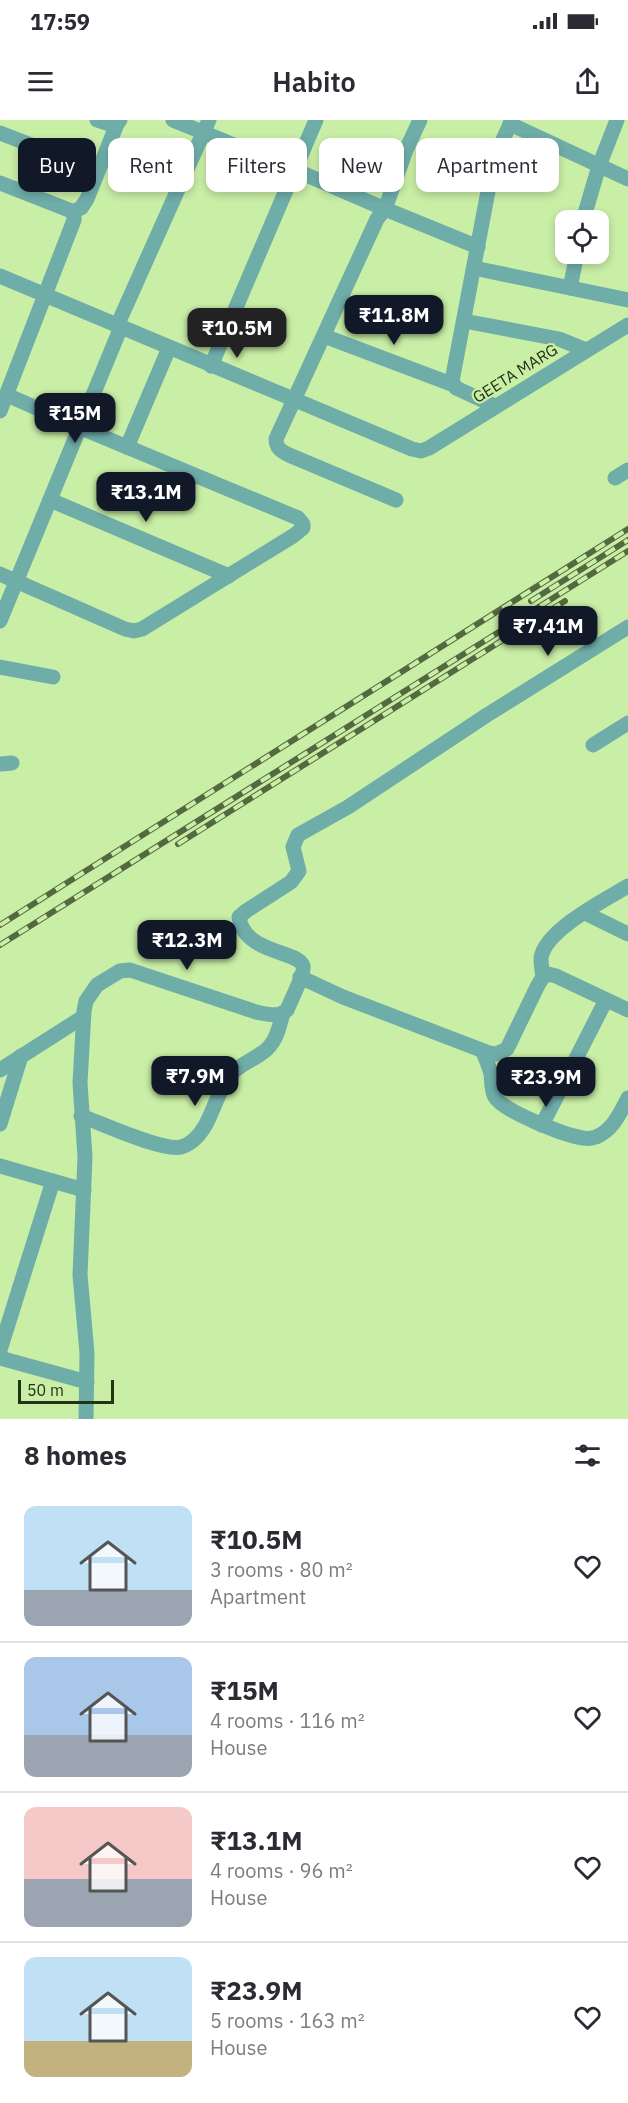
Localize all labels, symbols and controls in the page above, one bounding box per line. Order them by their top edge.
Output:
text: 17:59 [30,7,90,36]
text: Habito [272,64,356,99]
icon: menu [24,65,57,98]
icon: share [571,65,604,98]
chip: Buy [18,138,96,192]
chip: Rent [108,138,194,192]
chip: Filters [206,138,307,192]
chip: New [319,138,404,192]
chip: Apartment [416,138,559,192]
map controls [555,210,609,264]
button: locate [555,210,609,264]
pin: ₹11.8M [345,295,443,346]
text: ₹11.8M [358,301,430,328]
pin: ₹10.5M [188,308,286,359]
text: ₹10.5M [201,314,273,341]
street label: GEETA MARG [469,339,561,407]
pin: ₹15M [39,393,111,444]
text: ₹15M [49,399,101,426]
pin: ₹13.1M [97,472,195,523]
text: ₹13.1M [110,478,182,505]
pin: ₹7.41M [499,606,597,657]
text: ₹7.41M [512,612,584,639]
pin: ₹12.3M [138,920,236,971]
text: ₹12.3M [151,926,223,953]
pin: ₹7.9M [153,1056,237,1107]
pin: ₹23.9M [497,1057,595,1108]
text: ₹7.9M [165,1062,225,1089]
text: ₹23.9M [510,1063,582,1090]
scale bar [18,1377,114,1404]
text: 50 m [27,1380,64,1400]
text: 8 homes [24,1438,127,1472]
icon: filters [571,1439,604,1472]
text: ₹10.5M [210,1522,303,1556]
icon: home [72,1530,144,1602]
icon: heart [571,1550,604,1583]
text: 3 rooms · 80 m² [210,1556,353,1583]
text: Apartment [210,1583,306,1610]
text: ₹15M [210,1673,279,1707]
icon: home [72,1681,144,1753]
icon: heart [571,1701,604,1734]
text: 4 rooms · 116 m² [210,1707,365,1734]
text: House [210,1734,267,1761]
text: ₹13.1M [210,1823,303,1857]
icon: home [72,1831,144,1903]
icon: heart [571,1851,604,1884]
text: 4 rooms · 96 m² [210,1857,353,1884]
text: House [210,1884,267,1911]
text: ₹23.9M [210,1973,303,2007]
icon: home [72,1981,144,2053]
icon: heart [571,2001,604,2034]
text: 5 rooms · 163 m² [210,2007,365,2034]
text: House [210,2034,267,2061]

